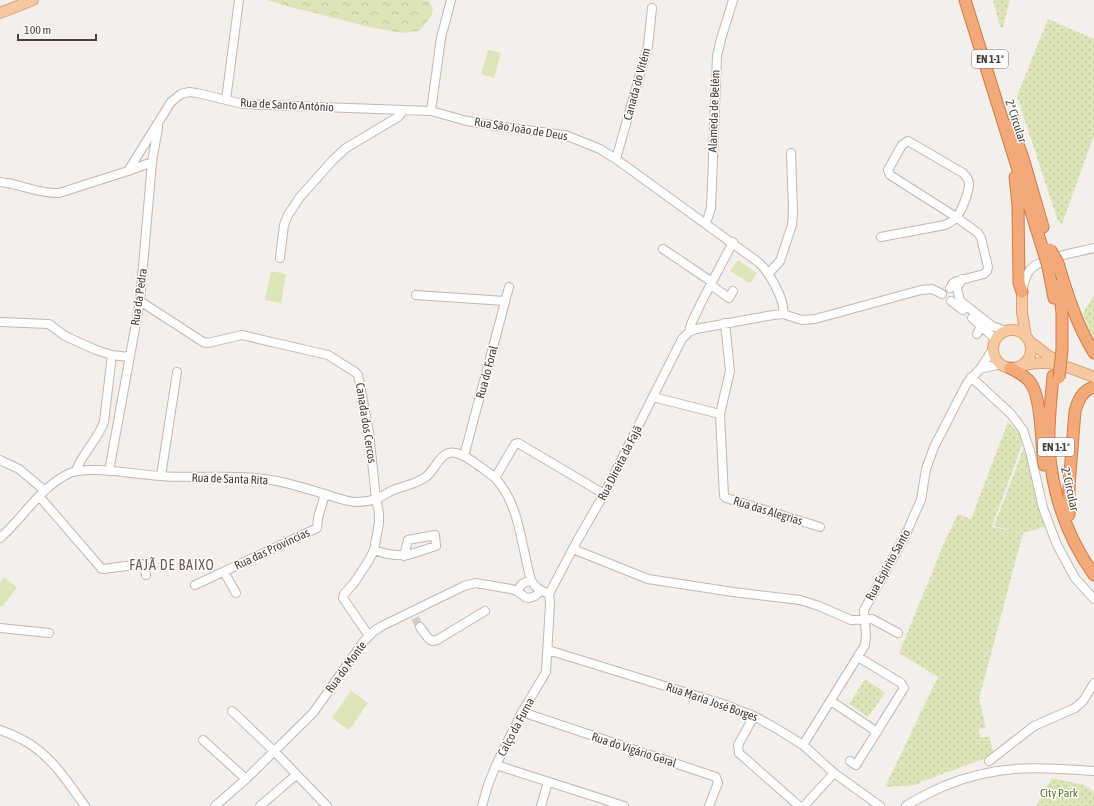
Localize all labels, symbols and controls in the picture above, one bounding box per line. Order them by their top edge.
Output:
scale bar [18,16,96,42]
text: 100 m [24,23,51,37]
street label: Canada do Vitém [621,46,653,122]
road number: EN 1-1ª [972,50,1008,68]
street label: Alameda de Belém [706,69,722,153]
street label: Rua de Santo António [240,96,335,114]
street label: 2ª Circular [1002,98,1030,145]
street label: Rua São João de Deus [473,115,569,143]
street label: Rua da Pedra [128,267,150,327]
street label: Rua do Foral [473,343,501,400]
street label: Canada dos Cercos [353,382,379,464]
street label: Rua Direita da Fajã [595,423,645,503]
road number: EN 1-1ª [1038,438,1074,456]
street label: 2ª Circular [1058,466,1082,513]
street label: Rua de Santa Rita [191,471,269,487]
street label: Rua das Alegrias [732,494,804,528]
street label: Rua das Provincias [232,525,312,573]
street label: Rua Espírito Santo [863,527,913,603]
district label: FAJÃ DE BAIXO [129,557,215,573]
street label: Rua do Monte [323,639,369,695]
street label: Rua Maria José Borges [664,680,760,724]
street label: Calço da Furna [495,695,537,759]
street label: Rua do Vigário Geral [590,730,679,771]
park label: City Park [1040,786,1079,800]

